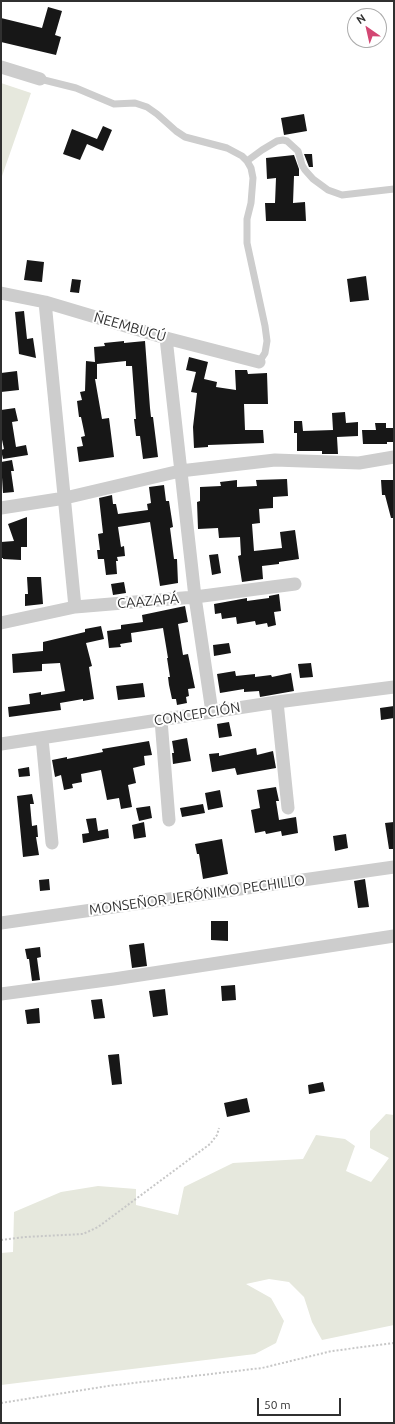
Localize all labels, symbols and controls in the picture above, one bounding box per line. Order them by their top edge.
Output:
north arrow [347,8,387,48]
text: N [354,12,368,26]
street label: ÑEEMBUCÚ [92,309,168,345]
street label: CAAZAPÁ [116,590,180,612]
street label: CONCEPCIÓN [153,699,241,729]
street label: MONSEÑOR JERÓNIMO PECHILLO [88,872,306,918]
scale bar [259,1390,343,1416]
text: 50 m [264,1398,291,1411]

